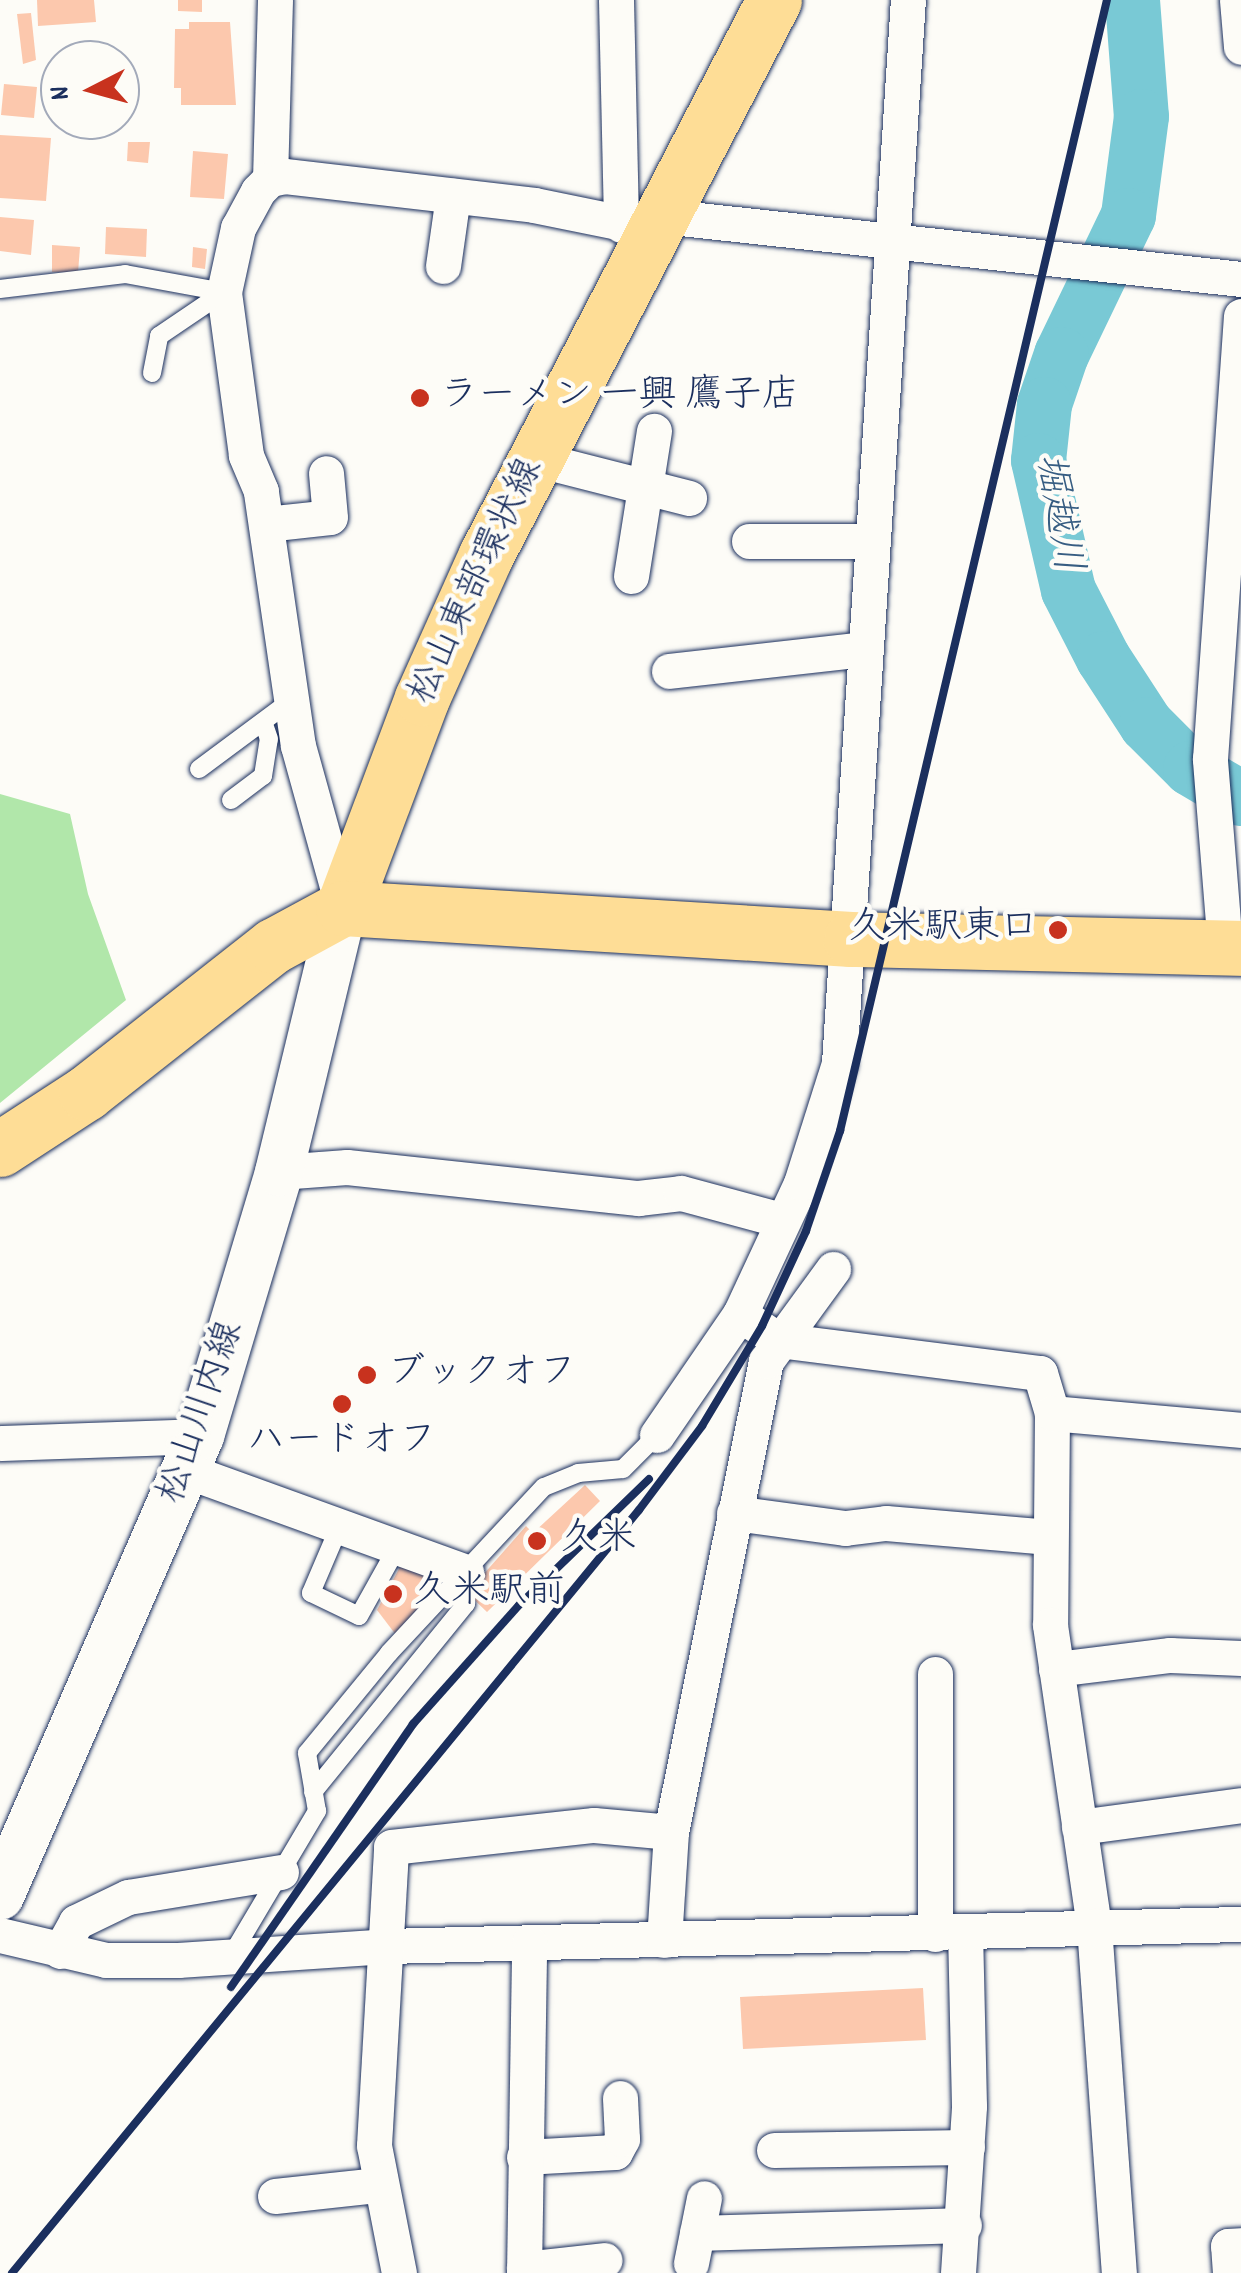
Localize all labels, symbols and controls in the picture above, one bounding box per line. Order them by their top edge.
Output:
north arrow [40,40,140,140]
text: N [42,84,83,102]
place label: ラーメン 一興 鷹子店 [440,375,799,421]
marker: ラーメン 一興 鷹子店 [409,387,431,409]
water label: 堀越川 [1021,450,1089,576]
street label: 松山東部環状線 [401,452,555,712]
place label: 久米駅東口 [848,907,1038,953]
marker: 久米駅東口 [1047,919,1069,941]
street label: 松山川内線 [151,1316,255,1510]
place label: ブックオフ [387,1352,577,1398]
marker: ブックオフ [356,1364,378,1386]
marker: ハードオフ [331,1393,353,1415]
place label: ハードオフ [247,1420,437,1466]
place label: 久米 [560,1518,636,1564]
marker: 久米 [524,1528,550,1554]
place label: 久米駅前 [413,1571,565,1617]
marker: 久米駅前 [382,1583,404,1605]

